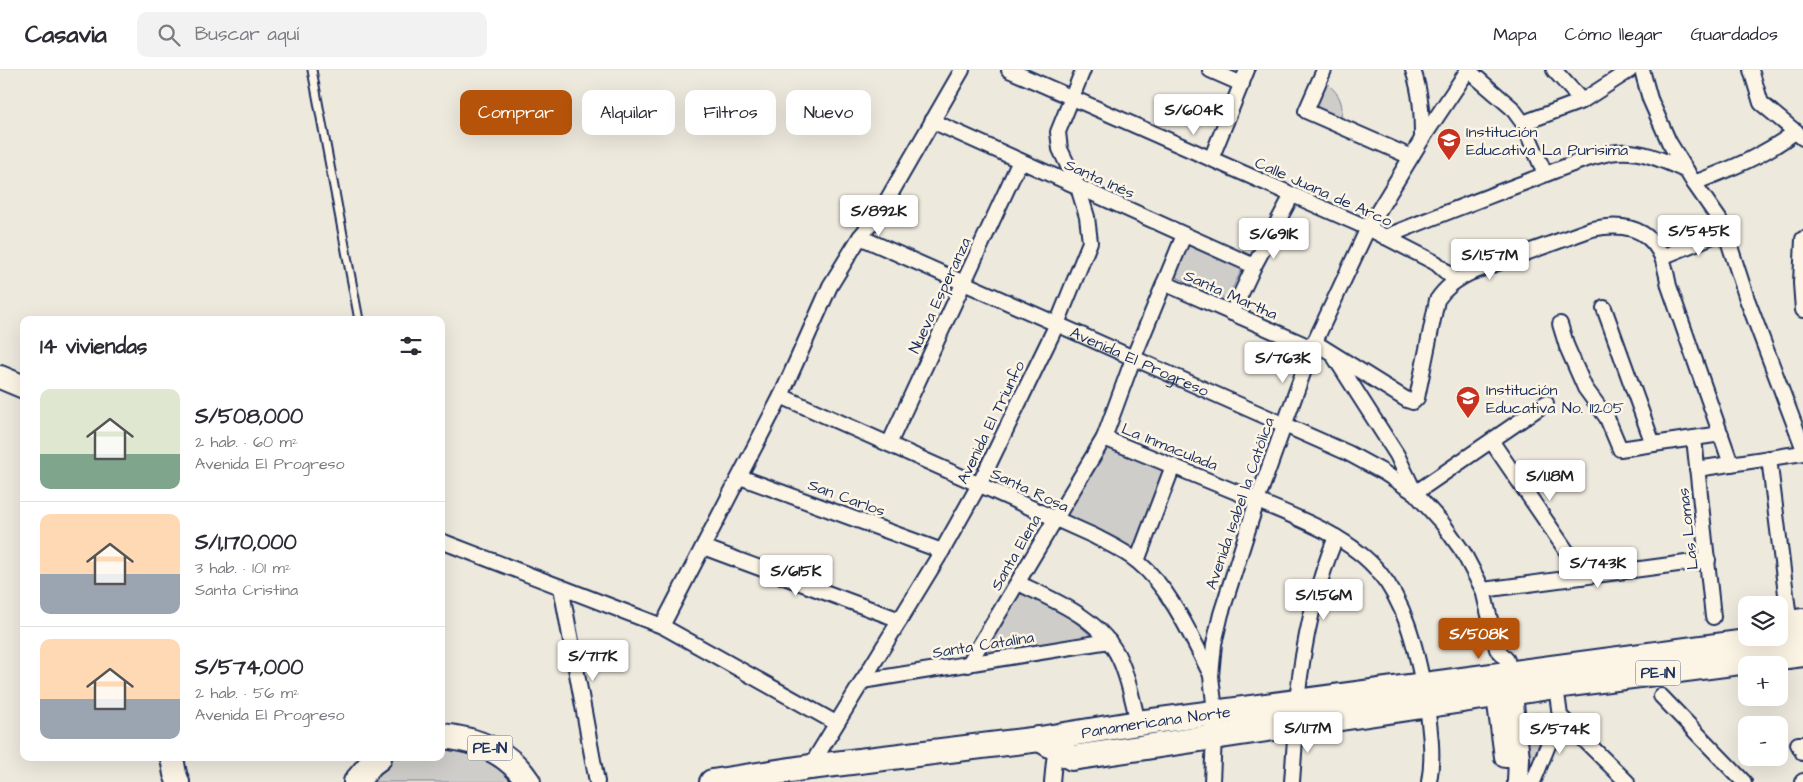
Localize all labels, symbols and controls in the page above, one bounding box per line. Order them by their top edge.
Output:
search box [137,12,487,57]
text: Casavia [25,18,107,52]
icon: search [155,21,183,49]
text: Buscar aquí [195,21,299,48]
text: Mapa [1493,22,1537,47]
text: Cómo llegar [1565,22,1663,47]
text: Guardados [1691,22,1778,47]
chip: Comprar [460,90,572,135]
chip: Alquilar [582,90,675,135]
chip: Filtros [685,90,776,135]
chip: Nuevo [786,90,871,135]
pin: S/604K [1153,93,1235,136]
text: S/604K [1165,99,1223,121]
place label: Institución Educativa La Purisima [1466,121,1628,161]
school or university icon: Institución Educativa La Purisima [1436,127,1462,161]
street label: Calle Juana de Arco [1251,152,1396,232]
street label: Santa Inés [1061,154,1138,204]
pin: S/892K [838,194,920,237]
text: S/892K [851,200,907,222]
pin: S/545K [1658,214,1740,257]
pin: S/691K [1233,218,1315,260]
text: S/545K [1669,220,1729,242]
text: S/691K [1250,223,1298,245]
street label: Nueva Esperanza [903,234,976,357]
pin: S/1.57M [1444,238,1536,281]
text: S/1.57M [1462,244,1518,266]
street label: Santa Martha [1180,264,1281,325]
street label: Avenida El Progreso [1067,321,1212,402]
text: 14 viviendas [40,332,147,361]
icon: filters [397,332,425,360]
pin: S/763K [1242,342,1324,384]
text: S/763K [1255,347,1311,369]
street label: Avenida El Triunfo [952,357,1030,488]
place label: Institución Educativa No. 11205 [1486,379,1625,419]
school or university icon: Institución Educativa No. 11205 [1455,385,1481,419]
text: S/508,000 [195,402,303,431]
icon: home [80,409,140,469]
street label: Avenida Isabel la Católica [1200,414,1280,592]
street label: La Inmaculada [1118,418,1221,476]
text: 2 hab. · 60 m² [195,431,298,453]
text: Avenida El Progreso [195,453,345,475]
pin: S/1.18M [1504,460,1596,502]
street label: Santa Rosa [987,462,1072,518]
text: S/1.18M [1526,465,1574,487]
street label: San Carlos [805,474,888,522]
street label: Las Lomas [1672,487,1704,571]
street label: Santa Elena [985,511,1046,594]
text: S/1,170,000 [195,528,297,557]
icon: home [80,534,140,594]
pin: S/743K [1557,546,1639,589]
text: S/743K [1570,552,1626,574]
pin: S/615K [755,554,837,597]
text: 3 hab. · 101 m² [195,557,291,579]
text: S/615K [771,560,821,582]
pin: S/1.56M [1278,578,1370,621]
text: Santa Cristina [195,579,298,601]
text: S/1.56M [1296,584,1352,606]
map controls [1738,596,1788,766]
button: layers [1738,596,1788,646]
pin: S/508K [1438,618,1520,660]
text: S/508K [1449,623,1509,645]
street label: Santa Catalina [931,626,1036,664]
pin: S/717K [552,640,634,682]
text: S/717K [569,645,617,667]
text: S/574,000 [195,653,304,682]
button: + [1738,656,1788,706]
icon: home [80,659,140,719]
road number: PE-1N [1636,660,1680,686]
text: 2 hab. · 56 m² [195,682,299,704]
street label: Panamericana Norte [1080,701,1232,744]
text: Avenida El Progreso [195,704,345,726]
pin: S/1.17M [1262,712,1354,754]
pin: S/574K [1519,712,1601,755]
button: − [1738,716,1788,766]
text: S/1.17M [1285,717,1331,739]
text: S/574K [1530,718,1590,740]
road number: PE-1N [468,736,512,760]

